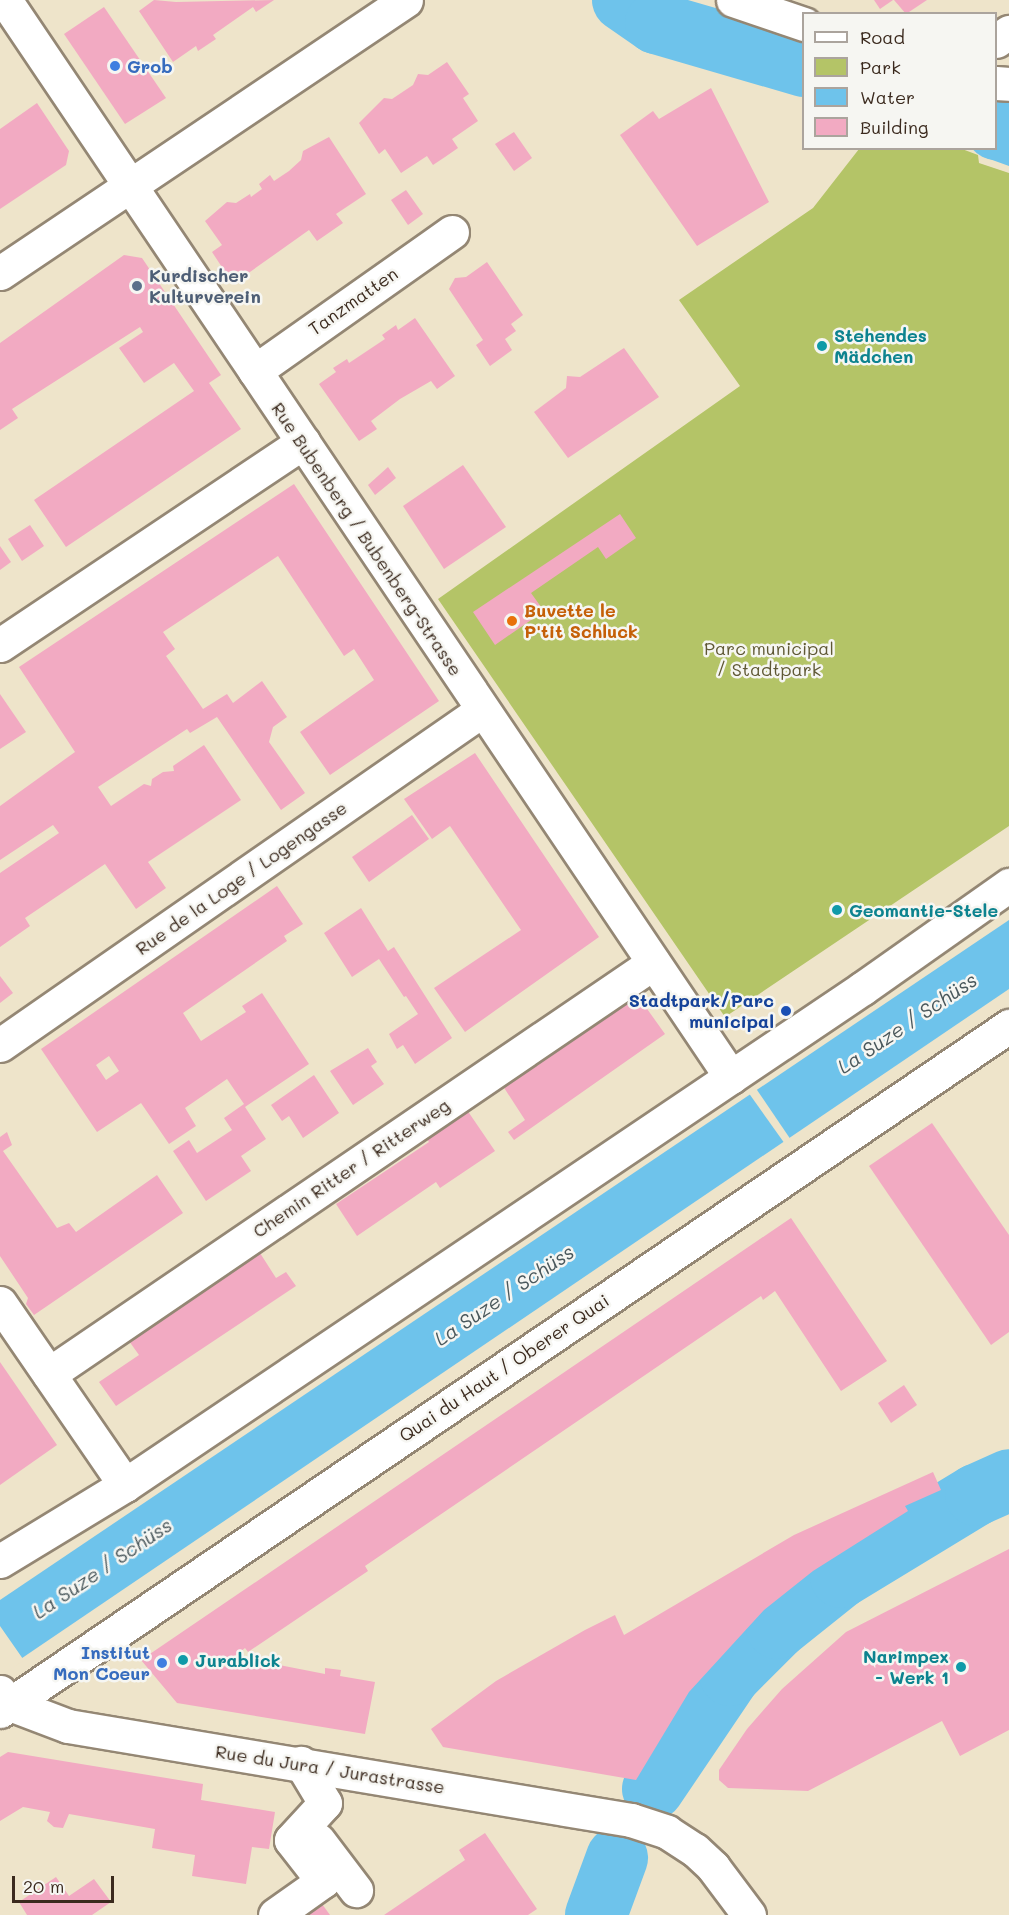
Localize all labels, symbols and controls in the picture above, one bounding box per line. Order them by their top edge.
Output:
legend [802,12,997,150]
text: Road [860,25,905,49]
place label: Grob [127,55,173,77]
text: Park [860,55,901,79]
marker: Grob [108,59,122,73]
text: Water [860,85,915,109]
text: Building [860,115,928,139]
street label: Tanzmatten [304,262,402,340]
place label: Kurdischer Kulturverein [149,265,261,308]
marker: Kurdischer Kulturverein [130,279,144,293]
place label: Stehendes Mädchen [834,325,927,368]
marker: Stehendes Mädchen [815,339,829,353]
street label: Rue Bubenberg / Bubenberg-Strasse [267,398,467,680]
place label: Buvette le P'tit Schluck [524,600,638,642]
marker: Buvette le P'tit Schluck [505,614,519,628]
park label: Parc municipal / Stadtpark [704,638,834,680]
street label: Rue de la Loge / Logengasse [131,797,351,959]
place label: Geomantie-Stele [849,899,998,921]
marker: Geomantie-Stele [830,903,844,917]
water label: La Suze / Schüss [833,967,981,1079]
place label: Stadtpark/Parc municipal [629,990,774,1032]
marker: Stadtpark/Parc municipal [779,1004,793,1018]
street label: Chemin Ritter / Ritterweg [249,1094,453,1242]
water label: La Suze / Schüss [430,1239,578,1351]
street label: Quai du Haut / Oberer Quai [395,1290,613,1446]
water label: La Suze / Schüss [28,1512,176,1624]
place label: Institut Mon Coeur [53,1642,150,1684]
place label: Narimpex - Werk 1 [863,1646,949,1688]
place label: Jurablick [195,1649,280,1671]
marker: Jurablick [176,1653,190,1667]
marker: Institut Mon Coeur [155,1656,169,1670]
marker: Narimpex - Werk 1 [954,1660,968,1674]
street label: Rue du Jura / Jurastrasse [214,1740,446,1798]
scale bar [15,1864,117,1902]
text: 20 m [23,1874,64,1898]

